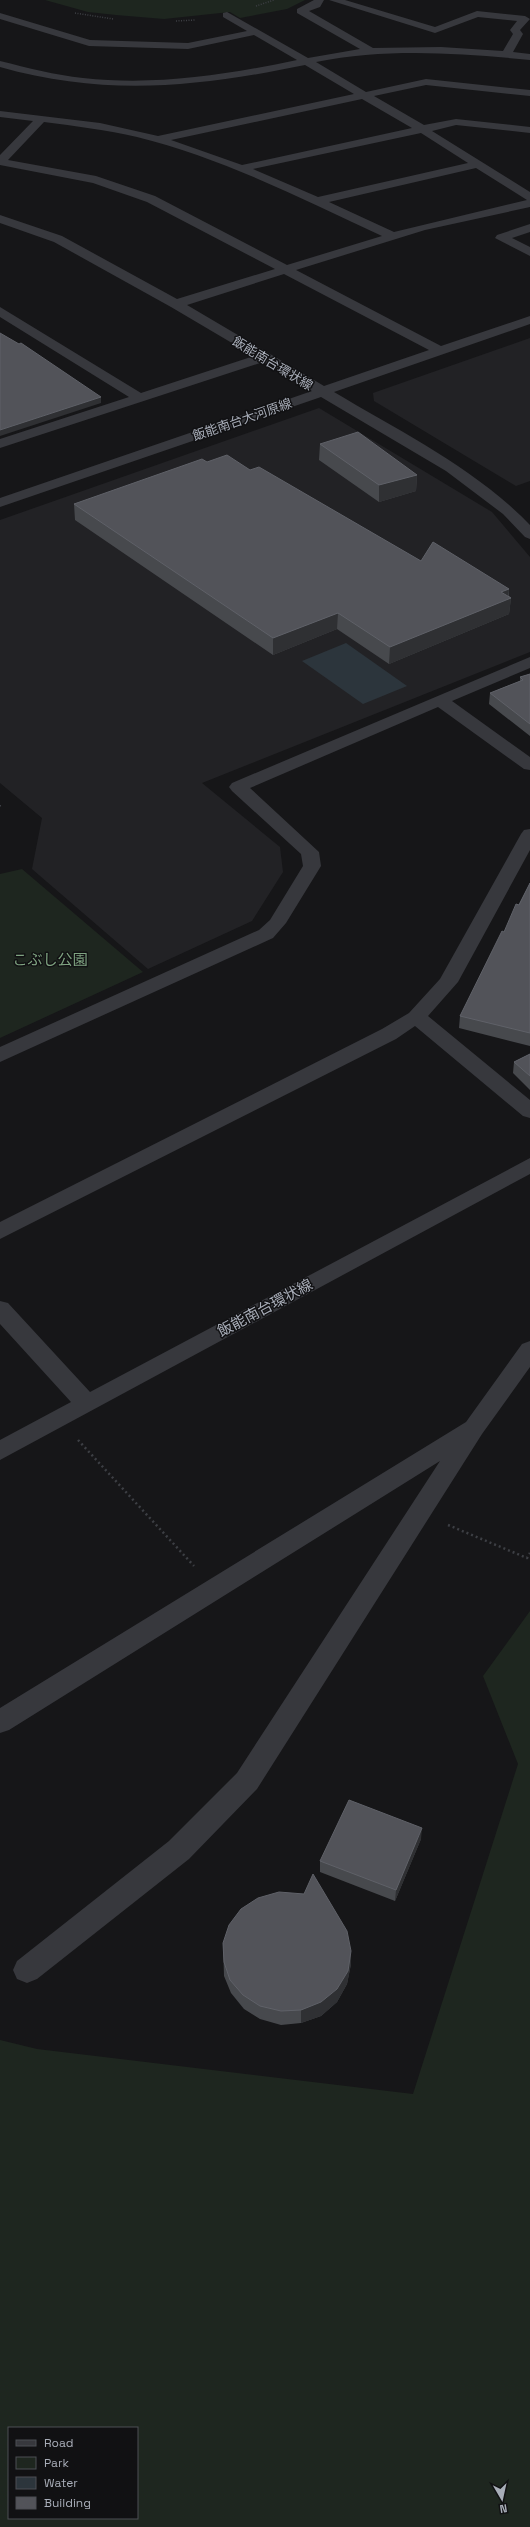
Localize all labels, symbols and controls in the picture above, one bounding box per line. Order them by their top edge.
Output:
street label: 飯能南台環状線 [229,333,316,394]
street label: 飯能南台大河原線 [190,395,294,444]
park label: こぶし公園 [12,950,88,969]
street label: 飯能南台環状線 [214,1275,316,1341]
legend [8,2427,138,2519]
text: Road [44,2435,73,2451]
text: Park [44,2455,69,2471]
text: Water [44,2475,78,2491]
north arrow [482,2479,522,2519]
text: Building [44,2495,91,2511]
text: N [499,2501,508,2516]

